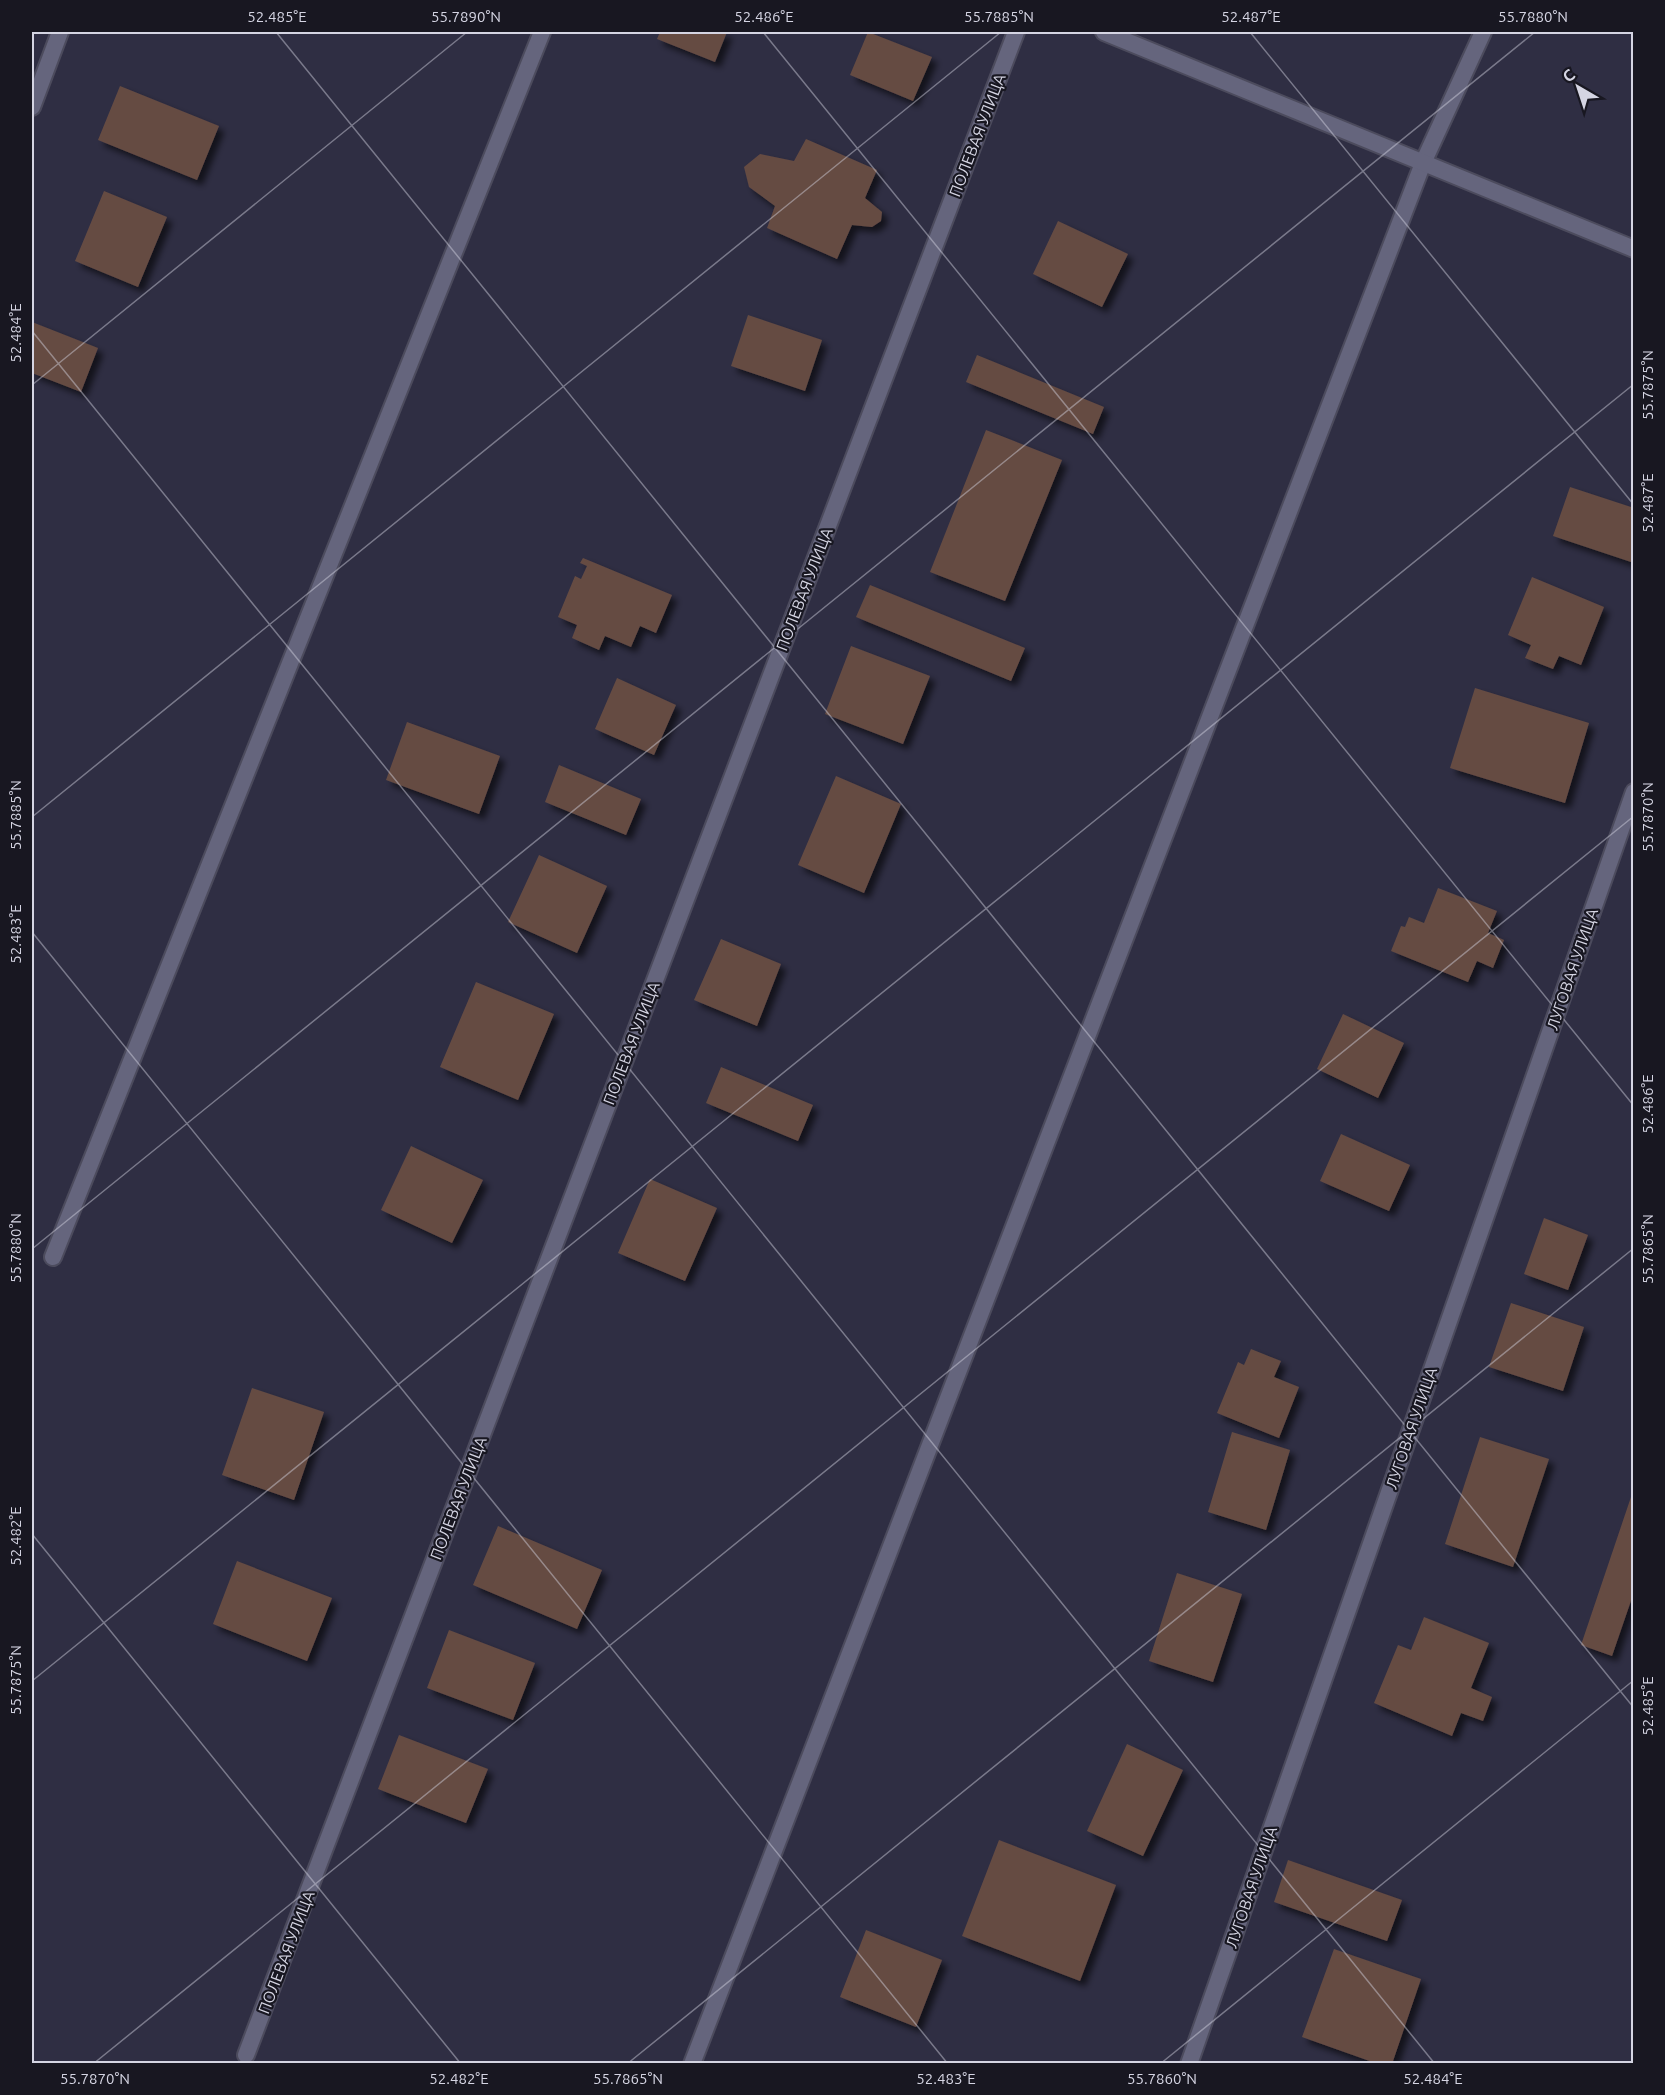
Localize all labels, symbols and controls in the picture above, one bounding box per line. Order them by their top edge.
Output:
text: 52.485°E [247,8,307,25]
text: 55.7890°N [431,8,501,25]
text: 52.486°E [734,8,794,25]
text: 55.7885°N [964,8,1034,25]
text: 52.487°E [1221,8,1281,25]
text: 55.7880°N [1498,8,1568,25]
north arrow [1548,57,1608,117]
text: С [1559,65,1578,86]
street label: ПОЛЕВАЯ УЛИЦА [945,70,1009,199]
text: 52.484°E [7,303,24,363]
text: 55.7875°N [1639,350,1656,420]
text: 52.487°E [1639,473,1656,533]
street label: ПОЛЕВАЯ УЛИЦА [772,524,836,653]
text: 55.7885°N [7,780,24,850]
text: 55.7870°N [1639,782,1656,852]
text: 52.483°E [7,904,24,964]
street label: ЛУГОВАЯ УЛИЦА [1543,905,1601,1032]
street label: ПОЛЕВАЯ УЛИЦА [599,978,663,1107]
text: 52.486°E [1639,1074,1656,1134]
text: 55.7880°N [7,1213,24,1283]
text: 55.7865°N [1639,1214,1656,1284]
street label: ЛУГОВАЯ УЛИЦА [1382,1364,1440,1491]
street label: ПОЛЕВАЯ УЛИЦА [426,1433,490,1562]
text: 52.482°E [7,1506,24,1566]
text: 55.7875°N [7,1645,24,1715]
text: 52.485°E [1639,1676,1656,1736]
street label: ЛУГОВАЯ УЛИЦА [1222,1823,1280,1950]
street label: ПОЛЕВАЯ УЛИЦА [254,1887,318,2016]
text: 55.7870°N [60,2070,130,2087]
text: 52.482°E [429,2070,489,2087]
text: 55.7865°N [593,2070,663,2087]
text: 52.483°E [916,2070,976,2087]
text: 55.7860°N [1127,2070,1197,2087]
text: 52.484°E [1403,2070,1463,2087]

